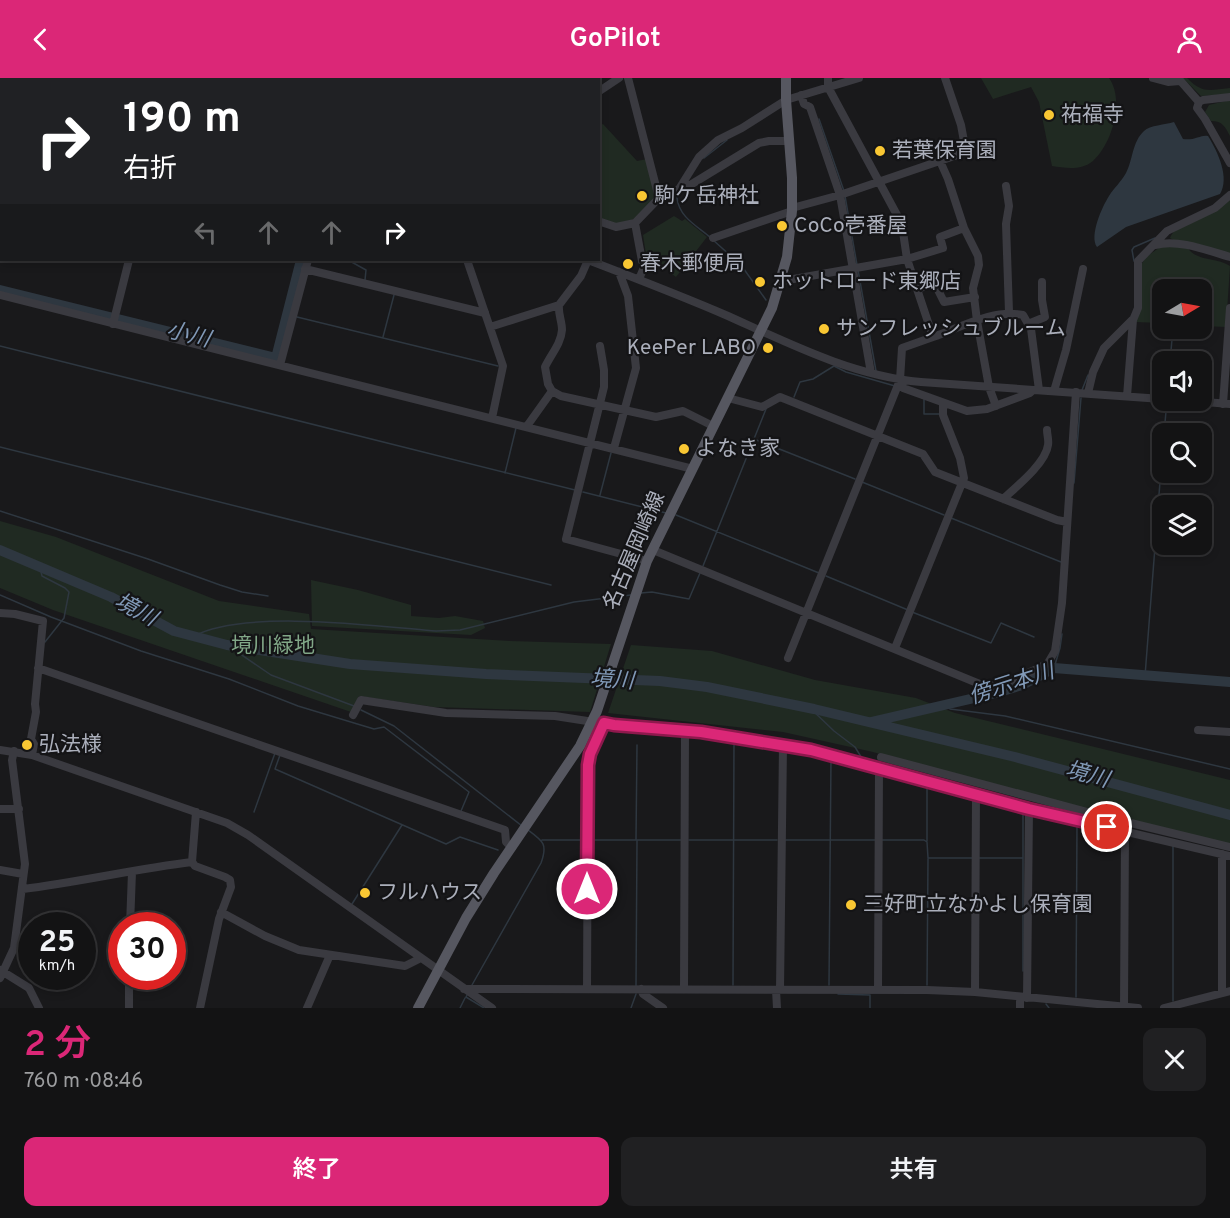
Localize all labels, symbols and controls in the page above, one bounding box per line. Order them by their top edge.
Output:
text: GoPilot [569,22,661,56]
icon: back [24,23,57,56]
icon: person [1173,23,1206,56]
text: 190 m [123,94,241,147]
icon: right [24,102,102,180]
place label: 祐福寺 [1061,102,1124,129]
marker: 祐福寺 [1042,108,1056,122]
place label: 若葉保育園 [892,138,997,165]
marker: 若葉保育園 [873,144,887,158]
text: 右折 [123,153,177,187]
place label: 駒ケ岳神社 [654,183,759,210]
marker: 駒ケ岳神社 [635,189,649,203]
place label: CoCo壱番屋 [794,213,908,240]
icon: left [189,216,222,249]
icon: ahead [252,216,285,249]
icon: ahead [315,216,348,249]
icon: right [378,216,411,249]
marker: CoCo壱番屋 [775,219,789,233]
place label: 春木郵便局 [640,251,745,278]
marker: 春木郵便局 [621,257,635,271]
place label: ホットロード東郷店 [772,269,961,296]
marker: ホットロード東郷店 [753,275,767,289]
north arrow [1152,279,1212,339]
map controls [1152,279,1212,555]
place label: サンフレッシュブルーム [836,316,1066,343]
water label: 小川 [163,318,215,355]
marker: サンフレッシュブルーム [817,322,831,336]
place label: KeePer LABO [627,335,756,362]
marker: KeePer LABO [761,341,775,355]
button: sound [1152,351,1212,411]
button: search [1152,423,1212,483]
place label: よなき家 [696,436,780,463]
marker: よなき家 [677,442,691,456]
street label: 名古屋岡崎線 [598,488,672,614]
button: layers [1152,495,1212,555]
water label: 境川 [109,589,163,634]
park label: 境川緑地 [231,633,315,660]
water label: 傍示本川 [966,658,1060,711]
water label: 境川 [589,666,637,696]
place label: 弘法様 [39,732,102,759]
marker: 弘法様 [20,738,34,752]
water label: 境川 [1062,757,1114,795]
pin [1081,801,1132,852]
icon: arrive [1090,810,1123,843]
position arrow [555,857,619,921]
place label: フルハウス [377,880,482,907]
marker: フルハウス [358,886,372,900]
place label: 三好町立なかよし保育園 [863,892,1093,919]
marker: 三好町立なかよし保育園 [844,898,858,912]
speed limit sign: 30 [108,912,186,990]
text: 25 [39,925,75,962]
text: km/h [39,957,75,976]
text: 2 分 [24,1023,91,1069]
button: close [1143,1028,1206,1091]
text: 760 m · 08:46 [24,1069,143,1095]
button: 終了 [24,1137,609,1206]
button: 共有 [621,1137,1206,1206]

